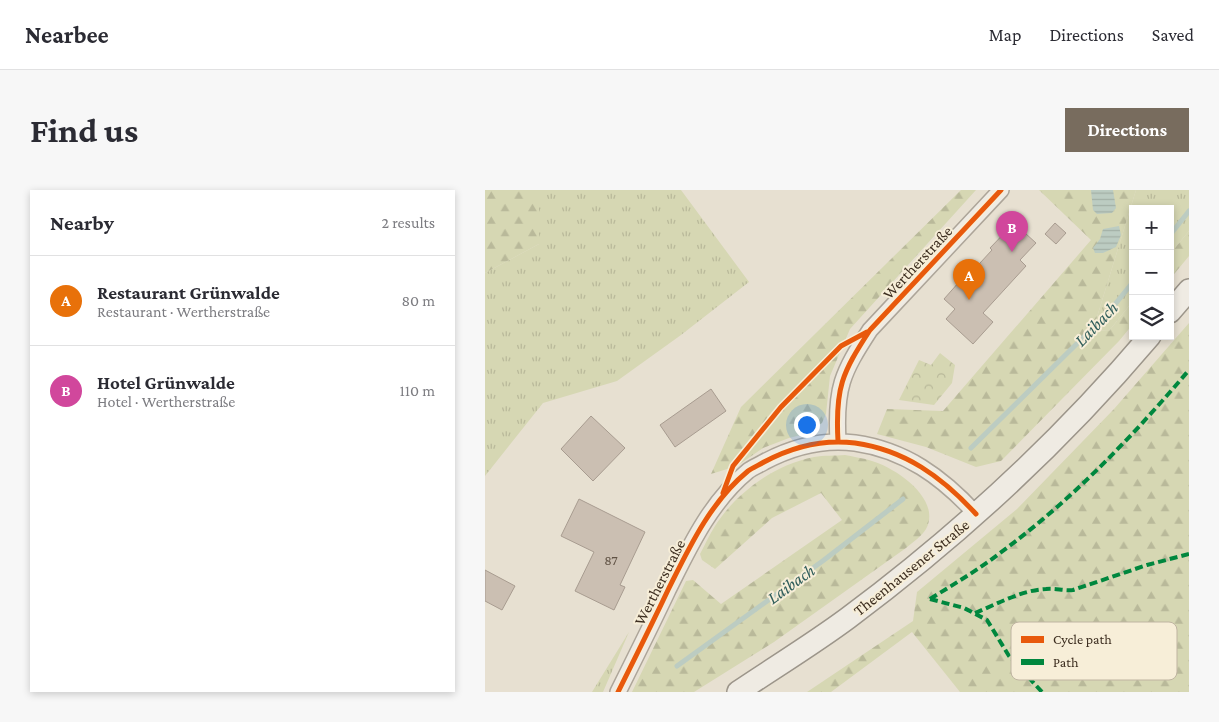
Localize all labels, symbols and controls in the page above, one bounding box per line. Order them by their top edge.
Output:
text: Nearbee [25,21,109,48]
text: Map [989,25,1021,45]
text: Directions [1049,25,1124,45]
text: Saved [1152,25,1194,45]
button: Directions [1065,108,1189,152]
text: Find us [30,111,138,150]
map controls [1129,205,1174,340]
button: + [1129,205,1174,250]
text: Nearby [50,211,114,235]
pin: B [996,211,1028,252]
text: 2 results [382,214,435,231]
street label: Wertherstraße [879,222,955,302]
button: − [1129,250,1174,295]
pin: A [953,259,985,300]
text: Restaurant Grünwalde [97,282,280,303]
text: A [61,292,71,309]
text: 80 m [401,292,435,309]
button: layers [1129,295,1174,340]
water label: Laibach [1070,298,1122,350]
text: Restaurant · Wertherstraße [97,303,270,320]
text: Hotel Grünwalde [97,372,235,393]
text: B [61,382,71,399]
text: 110 m [399,382,435,399]
text: Hotel · Wertherstraße [97,393,235,410]
your location [794,412,820,438]
street label: Theenhausener Straße [850,516,972,619]
street label: Wertherstraße [631,537,688,628]
house number: 87 [604,552,618,568]
water label: Laibach [763,560,819,608]
legend [1011,622,1177,680]
text: Cycle path [1053,631,1112,647]
text: Path [1053,654,1079,670]

